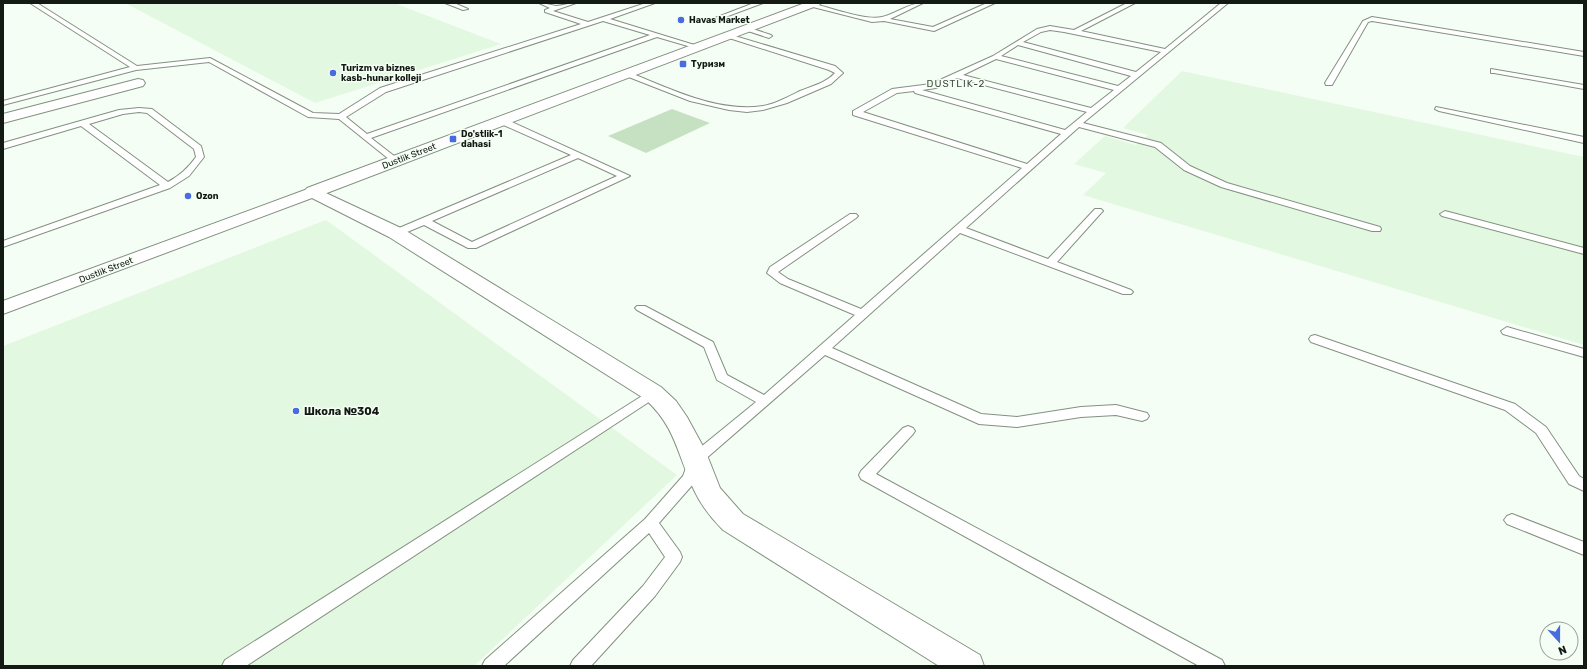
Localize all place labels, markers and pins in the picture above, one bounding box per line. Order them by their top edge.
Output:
marker: Havas Market [676,15,686,25]
place label: Havas Market [689,15,750,25]
marker: Туризм [678,59,688,69]
place label: Туризм [691,59,725,69]
place label: Turizm va biznes kasb-hunar kolleji [341,63,422,83]
marker: Turizm va biznes kasb-hunar kolleji [328,68,338,78]
place label: Do'stlik-1 dahasi [461,129,503,149]
marker: Do'stlik-1 dahasi [448,134,458,144]
marker: Ozon [183,191,193,201]
place label: Ozon [196,191,219,201]
place label: Школа №304 [304,405,380,418]
marker: Школа №304 [291,406,301,416]

